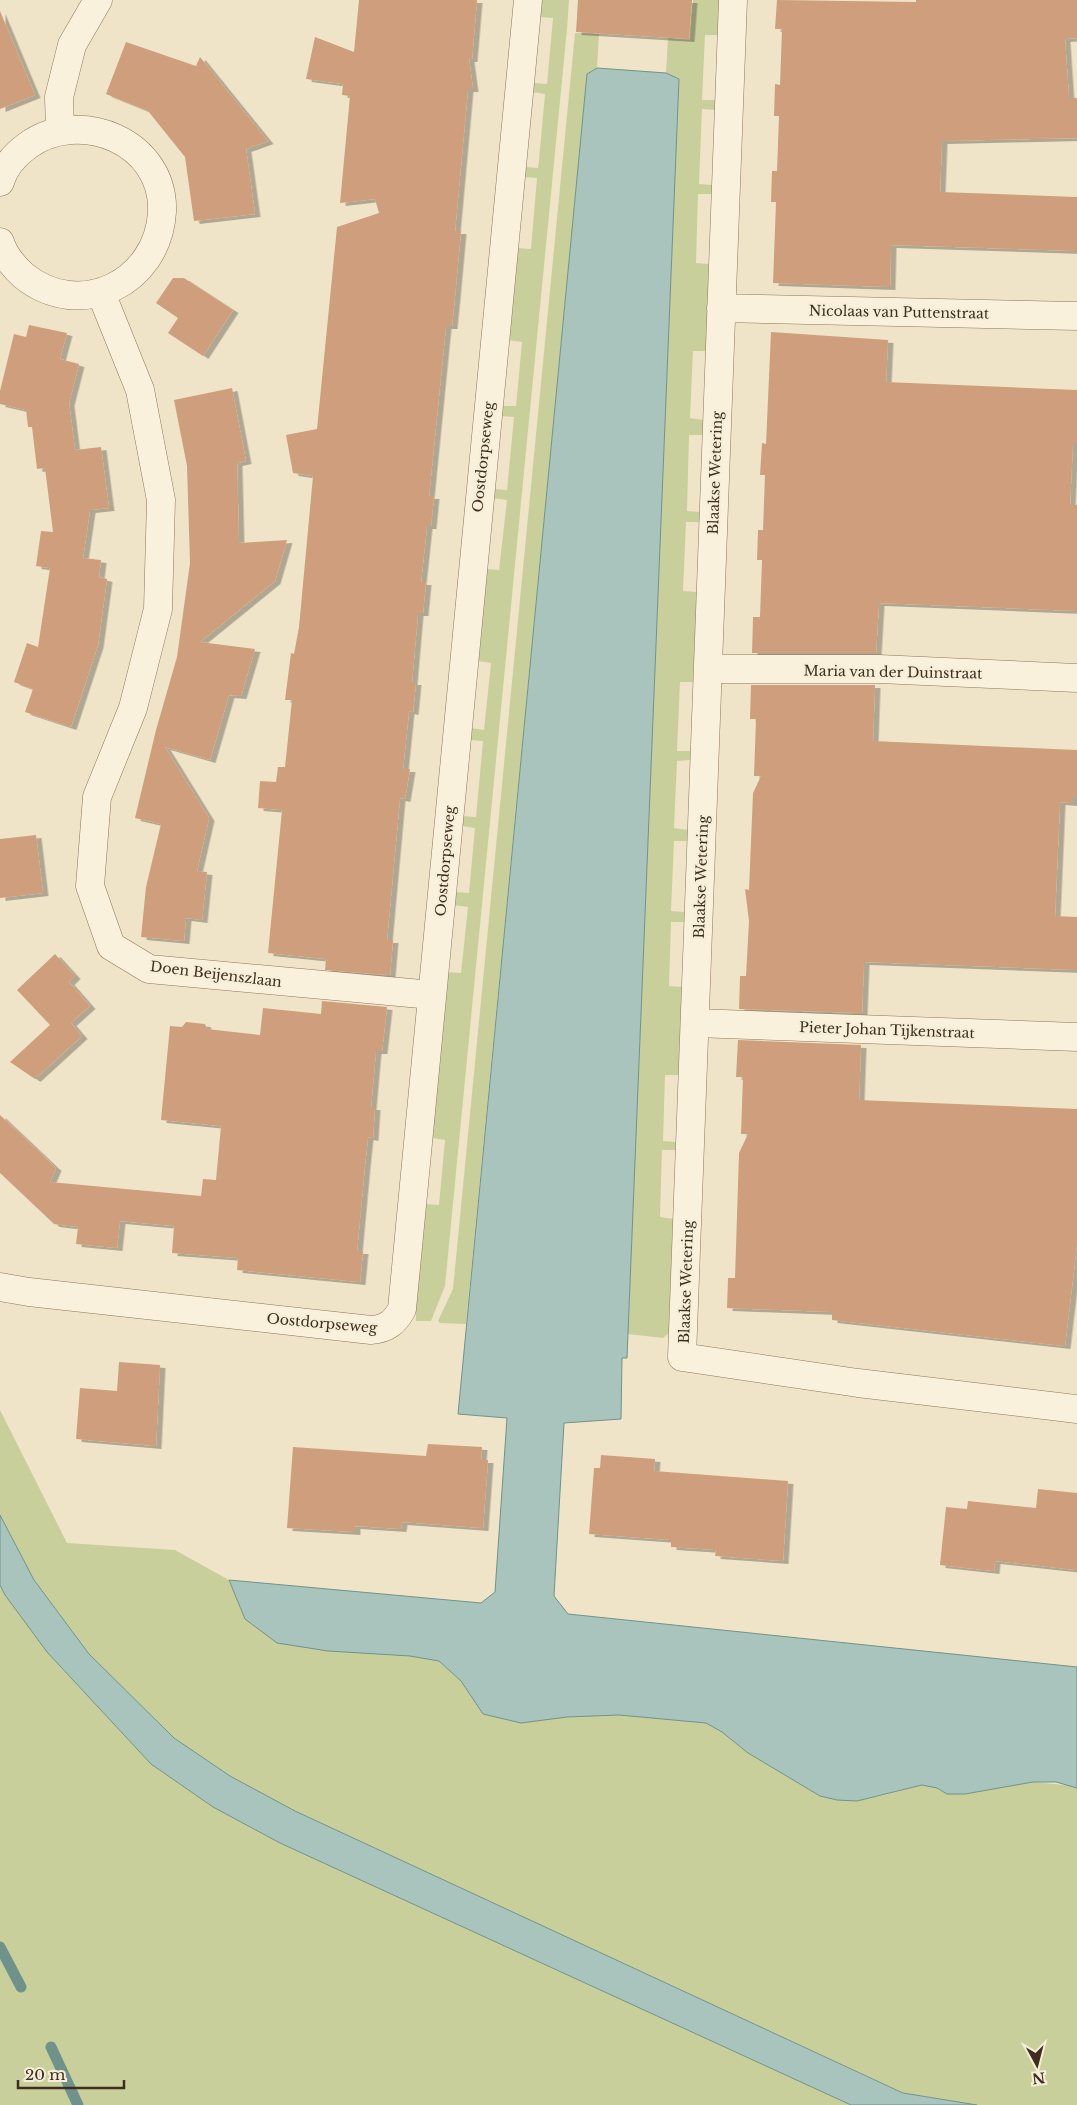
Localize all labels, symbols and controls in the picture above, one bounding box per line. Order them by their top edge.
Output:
street label: Nicolaas van Puttenstraat [809,301,990,323]
street label: Oostdorpseweg [468,400,498,513]
street label: Blaakse Wetering [704,410,726,535]
street label: Maria van der Duinstraat [804,661,983,683]
street label: Oostdorpseweg [431,804,459,917]
street label: Blaakse Wetering [690,814,712,939]
street label: Doen Beijenszlaan [149,957,283,991]
street label: Pieter Johan Tijkenstraat [799,1018,976,1042]
street label: Blaakse Wetering [675,1219,697,1344]
street label: Oostdorpseweg [266,1309,379,1337]
north arrow [1012,2040,1062,2090]
scale bar [18,2058,124,2090]
text: 20 m [25,2065,65,2084]
text: N [1031,2068,1046,2088]

